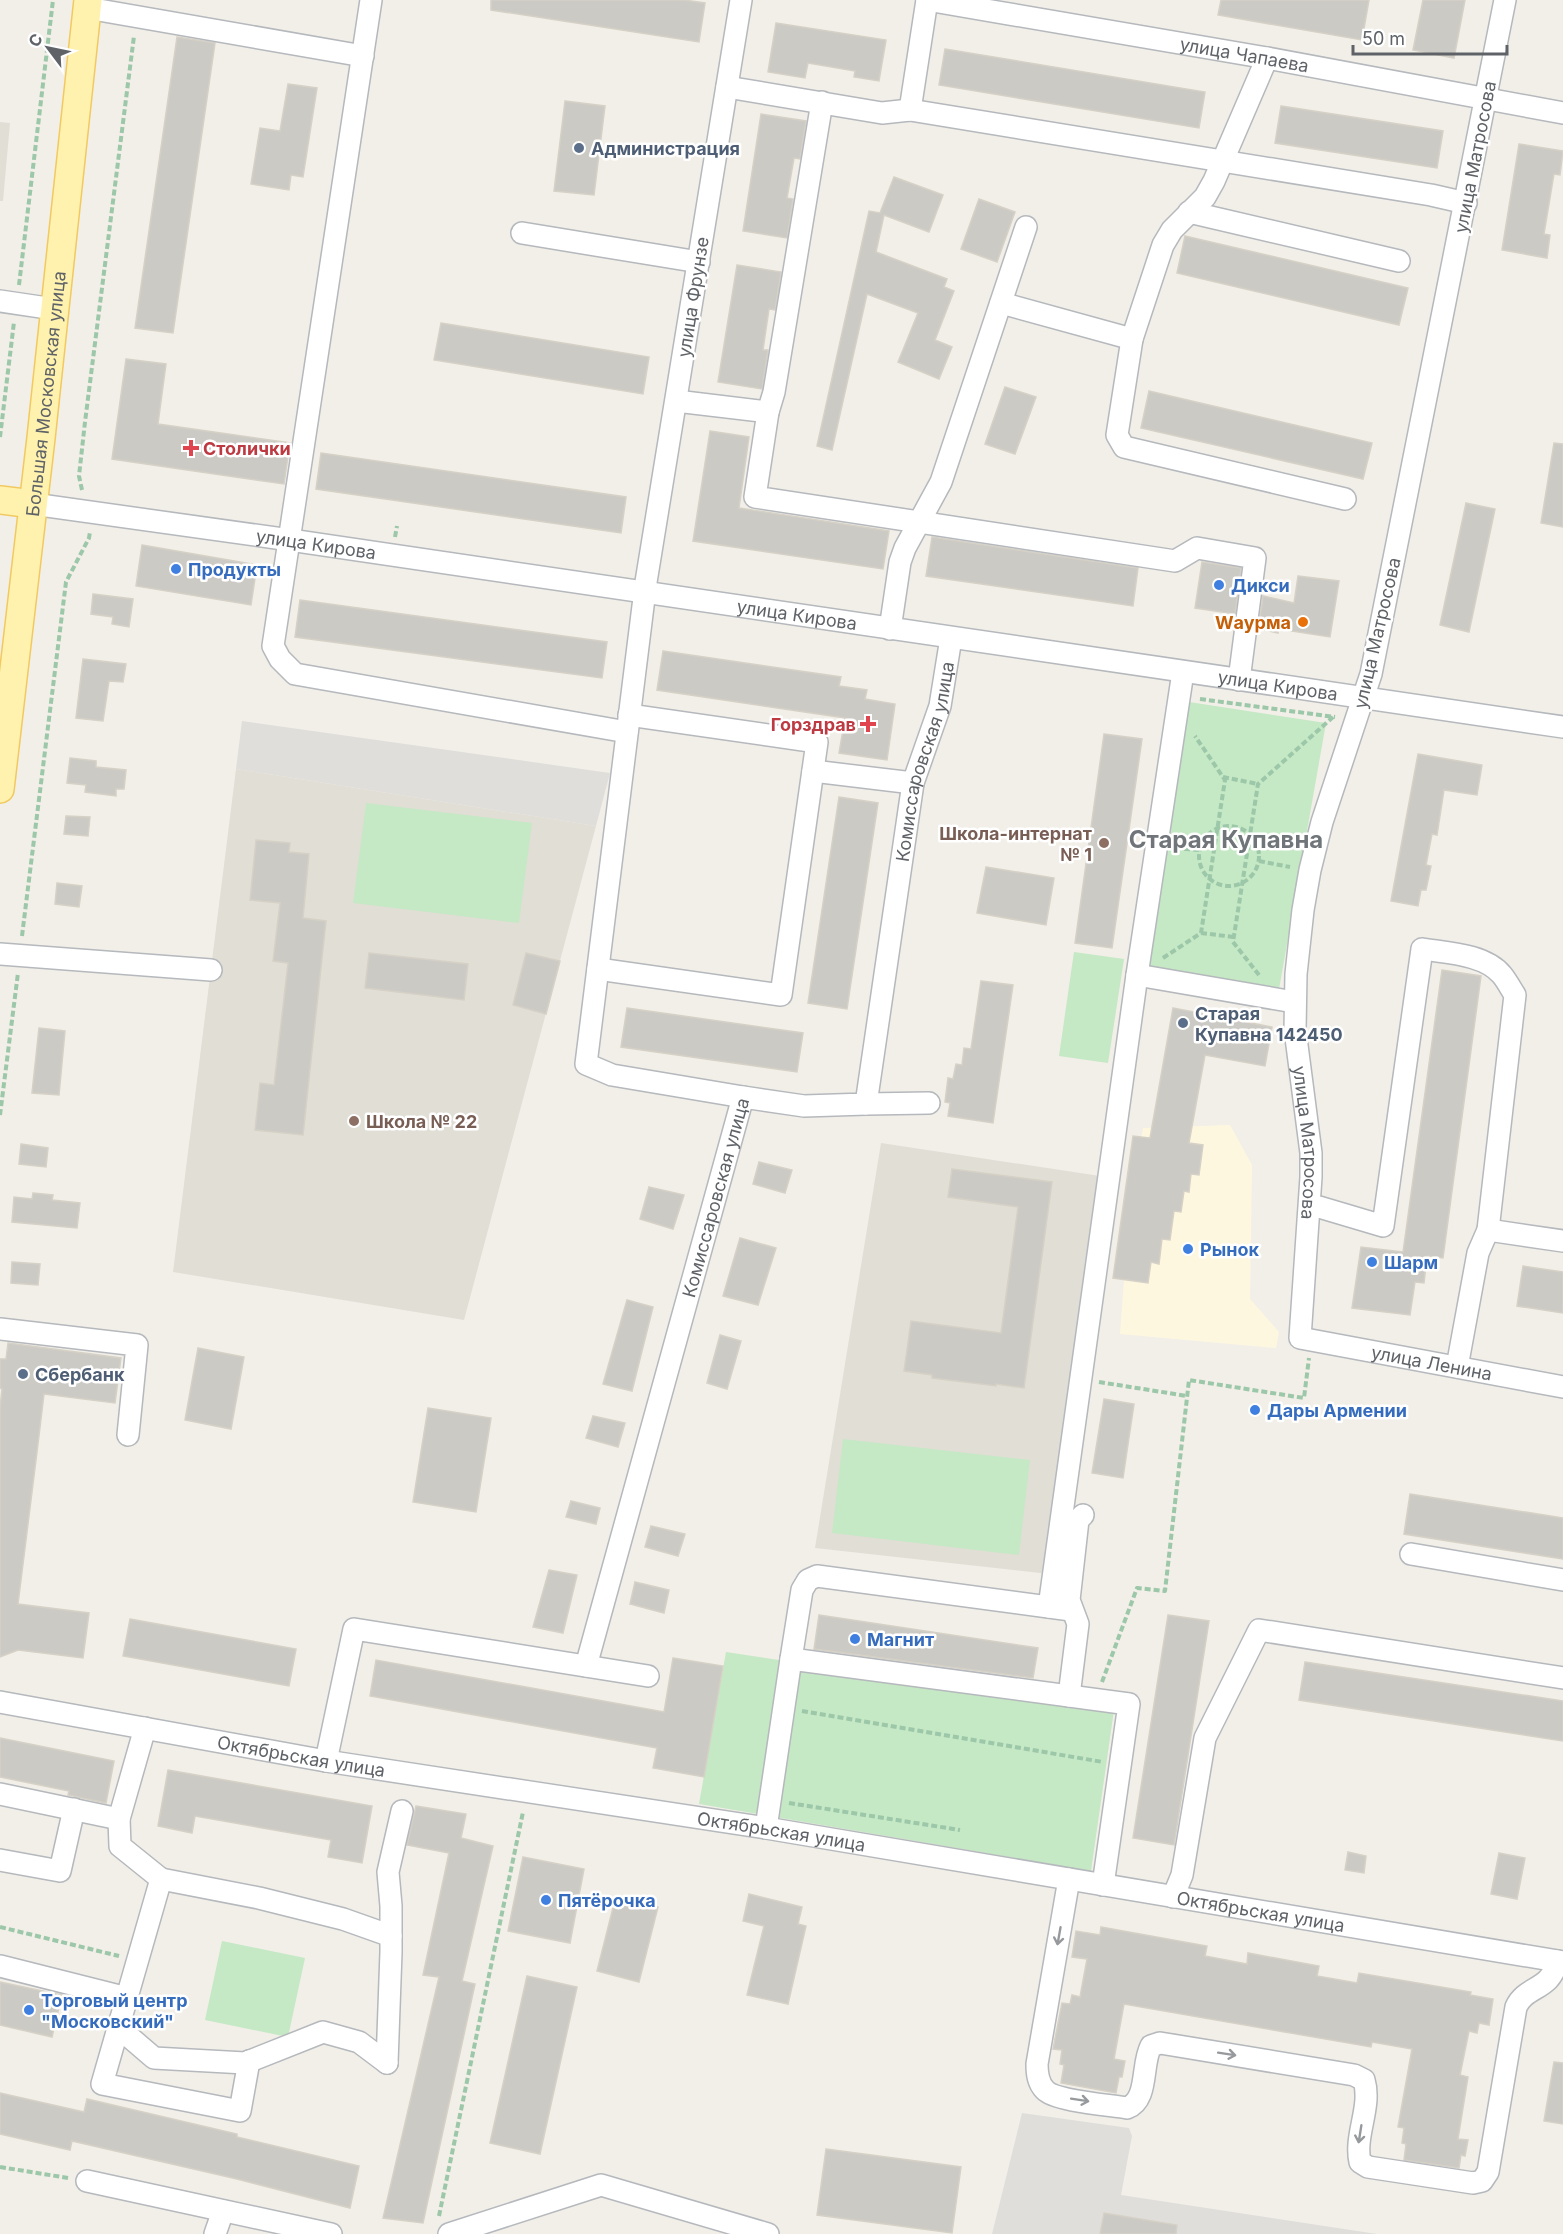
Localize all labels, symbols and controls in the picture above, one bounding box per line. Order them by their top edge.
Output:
north arrow [18,18,78,78]
scale bar [1353,18,1508,56]
text: 50 m [1362,28,1405,49]
text: С [24,30,47,50]
street label: улица Чапаева [1178,33,1311,76]
street label: улица Матросова [1450,79,1500,235]
place label: Администрация [591,138,740,159]
marker: Администрация [572,141,586,155]
street label: улица Фрунзе [673,235,713,359]
street label: Большая Московская улица [21,270,69,518]
place label: Столички [203,438,291,459]
marker: Столички [184,441,198,455]
street label: улица Кирова [255,525,378,563]
street label: улица Матросова [1349,555,1405,711]
place label: Продукты [188,559,281,580]
marker: Продукты [169,562,183,576]
place label: Дикси [1231,575,1290,596]
marker: Дикси [1212,578,1226,592]
street label: улица Кирова [736,595,858,634]
place label: Wаурма [1215,612,1291,633]
marker: Wаурма [1296,615,1310,629]
street label: Комиссаровская улица [891,660,958,863]
street label: улица Кирова [1216,666,1339,704]
place label: Горздрав [771,714,856,735]
marker: Горздрав [861,717,875,731]
place label: Школа-интернат № 1 [939,823,1092,865]
district label: Старая Купавна [1129,825,1323,854]
marker: Школа-интернат № 1 [1097,836,1111,850]
place label: Старая Купавна 142450 [1195,1003,1343,1045]
marker: Старая Купавна 142450 [1176,1016,1190,1030]
street label: улица Матросова [1289,1065,1322,1220]
street label: Комиссаровская улица [678,1095,753,1300]
place label: Школа № 22 [366,1111,477,1132]
marker: Школа № 22 [347,1114,361,1128]
place label: Рынок [1200,1239,1259,1260]
marker: Рынок [1181,1242,1195,1256]
place label: Шарм [1384,1252,1438,1273]
marker: Шарм [1365,1255,1379,1269]
street label: улица Ленина [1370,1341,1494,1384]
place label: Сбербанк [35,1364,125,1385]
marker: Сбербанк [16,1367,30,1381]
place label: Дары Армении [1267,1400,1407,1421]
marker: Дары Армении [1248,1403,1262,1417]
place label: Магнит [867,1629,934,1650]
marker: Магнит [848,1632,862,1646]
street label: Октябрьская улица [216,1731,387,1780]
street label: Октябрьская улица [696,1807,867,1855]
street label: Октябрьская улица [1175,1887,1346,1936]
place label: Пятёрочка [558,1890,656,1911]
marker: Пятёрочка [539,1893,553,1907]
one-way arrow [1053,1926,1064,1946]
place label: Торговый центр "Московский" [41,1990,188,2032]
marker: Торговый центр "Московский" [22,2003,36,2017]
one-way arrow [1216,2049,1236,2060]
one-way arrow [1069,2095,1089,2106]
one-way arrow [1355,2124,1366,2143]

